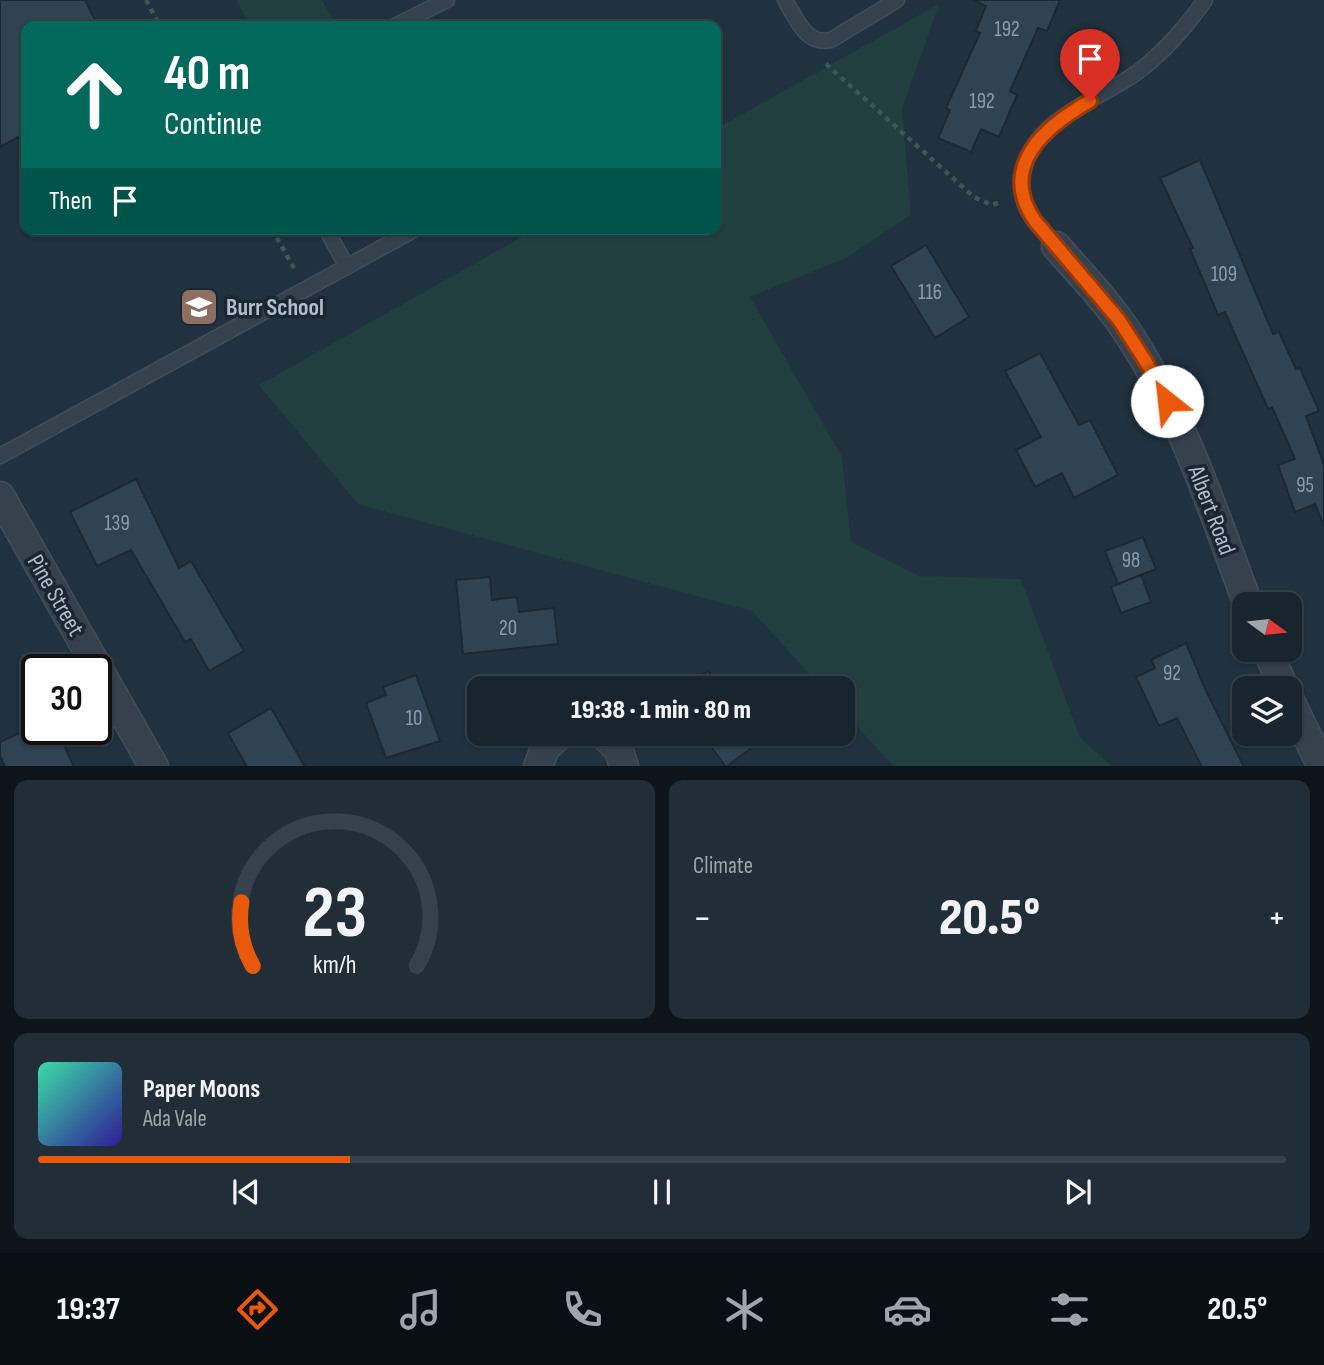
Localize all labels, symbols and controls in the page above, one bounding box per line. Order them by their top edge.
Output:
house number: 192 [994,17,1020,42]
pin [1060,29,1120,101]
icon: arrive [1071,40,1109,78]
text: 40 m [164,45,250,104]
icon: ahead [49,49,140,140]
house number: 192 [969,89,995,114]
text: Continue [164,105,262,144]
icon: arrive [106,182,144,220]
text: Then [49,186,92,217]
house number: 109 [1211,262,1237,287]
house number: 116 [918,280,942,305]
school or university icon: Burr School [178,286,220,328]
place label: Burr School [226,293,324,322]
position arrow [1130,364,1204,438]
street label: Albert Road [1181,461,1242,559]
house number: 95 [1296,473,1314,498]
house number: 139 [104,511,130,536]
house number: 98 [1122,548,1140,573]
street label: Pine Street [21,549,90,641]
north arrow [1232,592,1302,662]
map controls [1232,592,1302,746]
house number: 20 [499,616,517,641]
speed limit sign: 30 [21,654,112,745]
house number: 92 [1163,661,1181,686]
button: layers [1232,676,1302,746]
text: 19:38 · 1 min · 80 m [571,695,751,726]
house number: 10 [406,706,422,731]
text: Climate [693,852,753,880]
text: 23 [302,870,367,958]
text: 20.5° [939,887,1040,950]
text: − [693,896,712,941]
text: + [1267,896,1286,941]
text: km/h [313,949,356,980]
text: Paper Moons [143,1074,260,1105]
text: Ada Vale [143,1105,207,1133]
icon: previous [227,1173,265,1211]
icon: pause [643,1173,681,1211]
icon: next [1059,1173,1097,1211]
icon: directions [233,1285,282,1334]
icon: music [396,1285,445,1334]
icon: phone [558,1285,607,1334]
icon: climate [720,1285,769,1334]
icon: car [883,1285,932,1334]
icon: filters [1045,1285,1094,1334]
text: 19:37 [57,1290,120,1329]
text: 20.5° [1207,1290,1267,1329]

